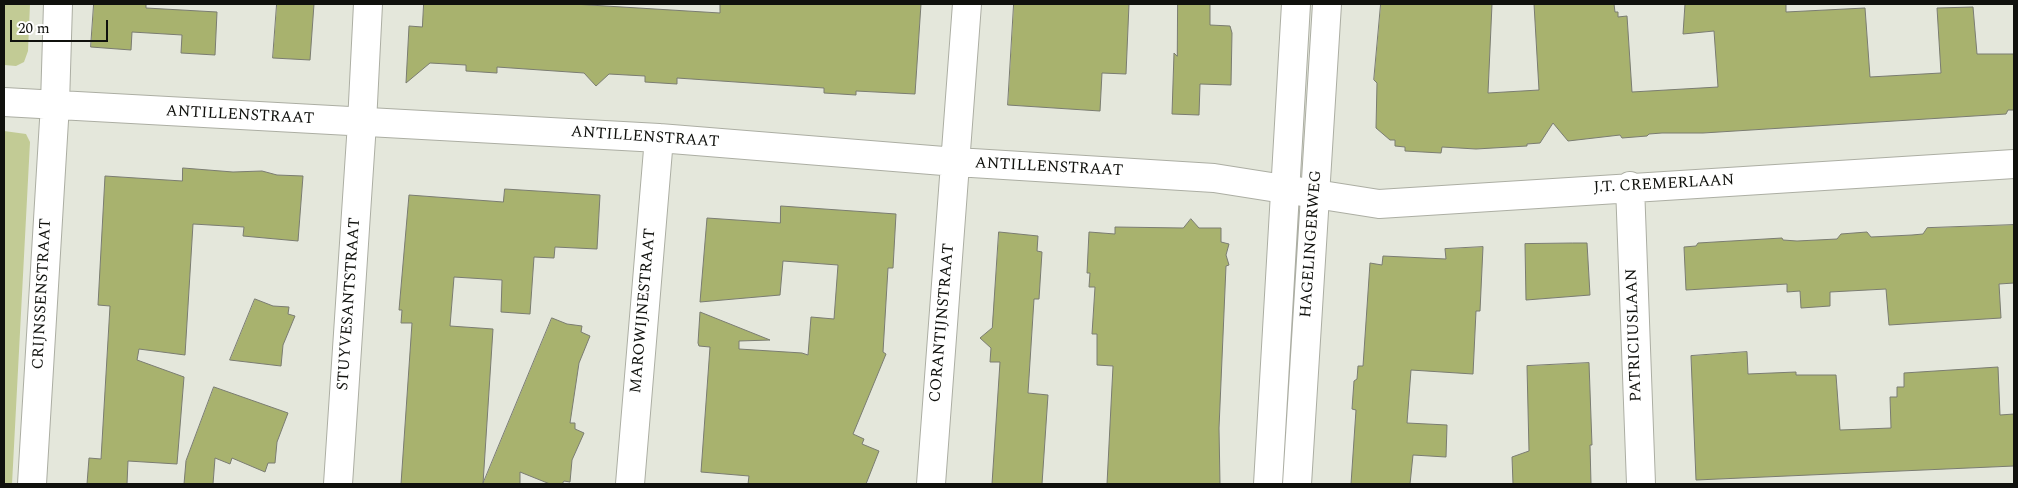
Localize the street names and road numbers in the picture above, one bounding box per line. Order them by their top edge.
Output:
street label: ANTILLENSTRAAT [165,103,315,129]
street label: ANTILLENSTRAAT [570,123,720,153]
street label: ANTILLENSTRAAT [974,155,1124,181]
street label: HAGELINGERWEG [1297,170,1327,318]
street label: J.T. CREMERLAAN [1593,172,1735,198]
street label: STUYVESANTSTRAAT [334,217,366,391]
street label: CRIJNSSENSTRAAT [29,218,57,370]
street label: MAROWIJNESTRAAT [627,228,661,394]
street label: CORANTIJNSTRAAT [926,243,960,403]
street label: PATRICIUSLAAN [1623,268,1647,402]

